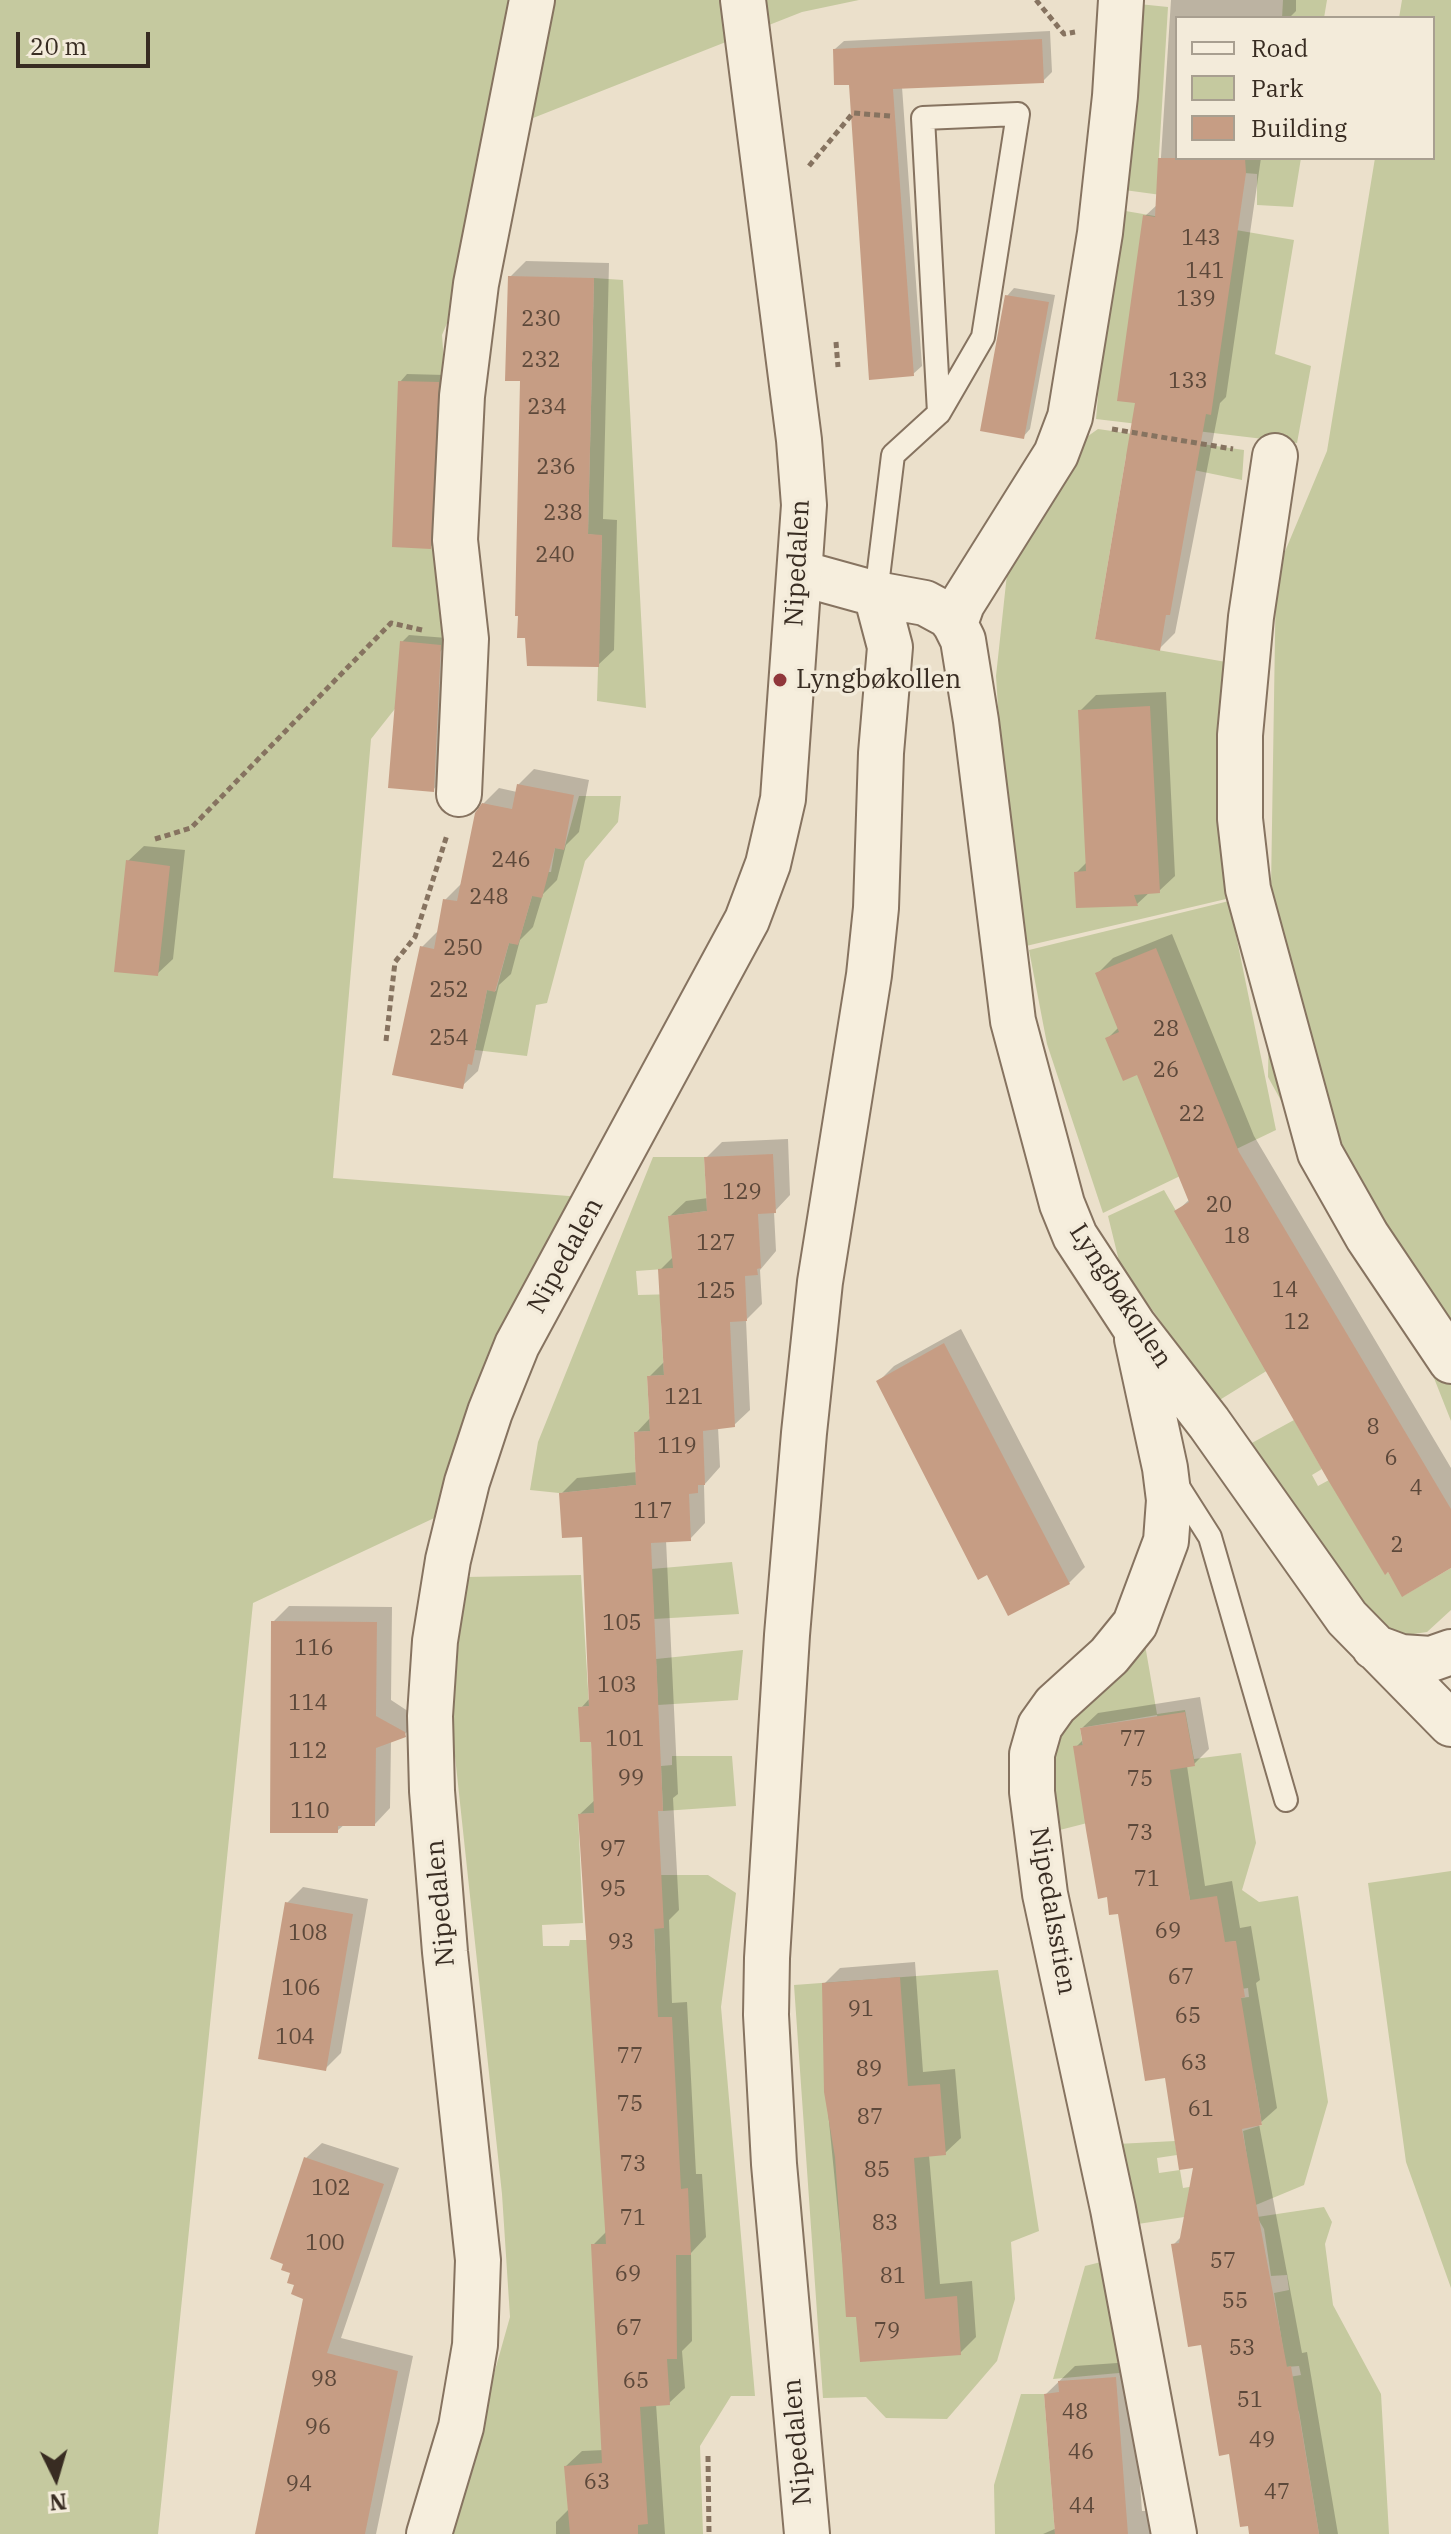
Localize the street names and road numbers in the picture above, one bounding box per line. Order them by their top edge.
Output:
street label: Nipedalen [779,499,817,627]
street label: Nipedalen [522,1193,610,1319]
street label: Lyngbøkollen [1062,1218,1178,1374]
street label: Nipedalsstien [1022,1825,1082,1997]
street label: Nipedalen [420,1838,462,1968]
street label: Nipedalen [777,2377,819,2507]

